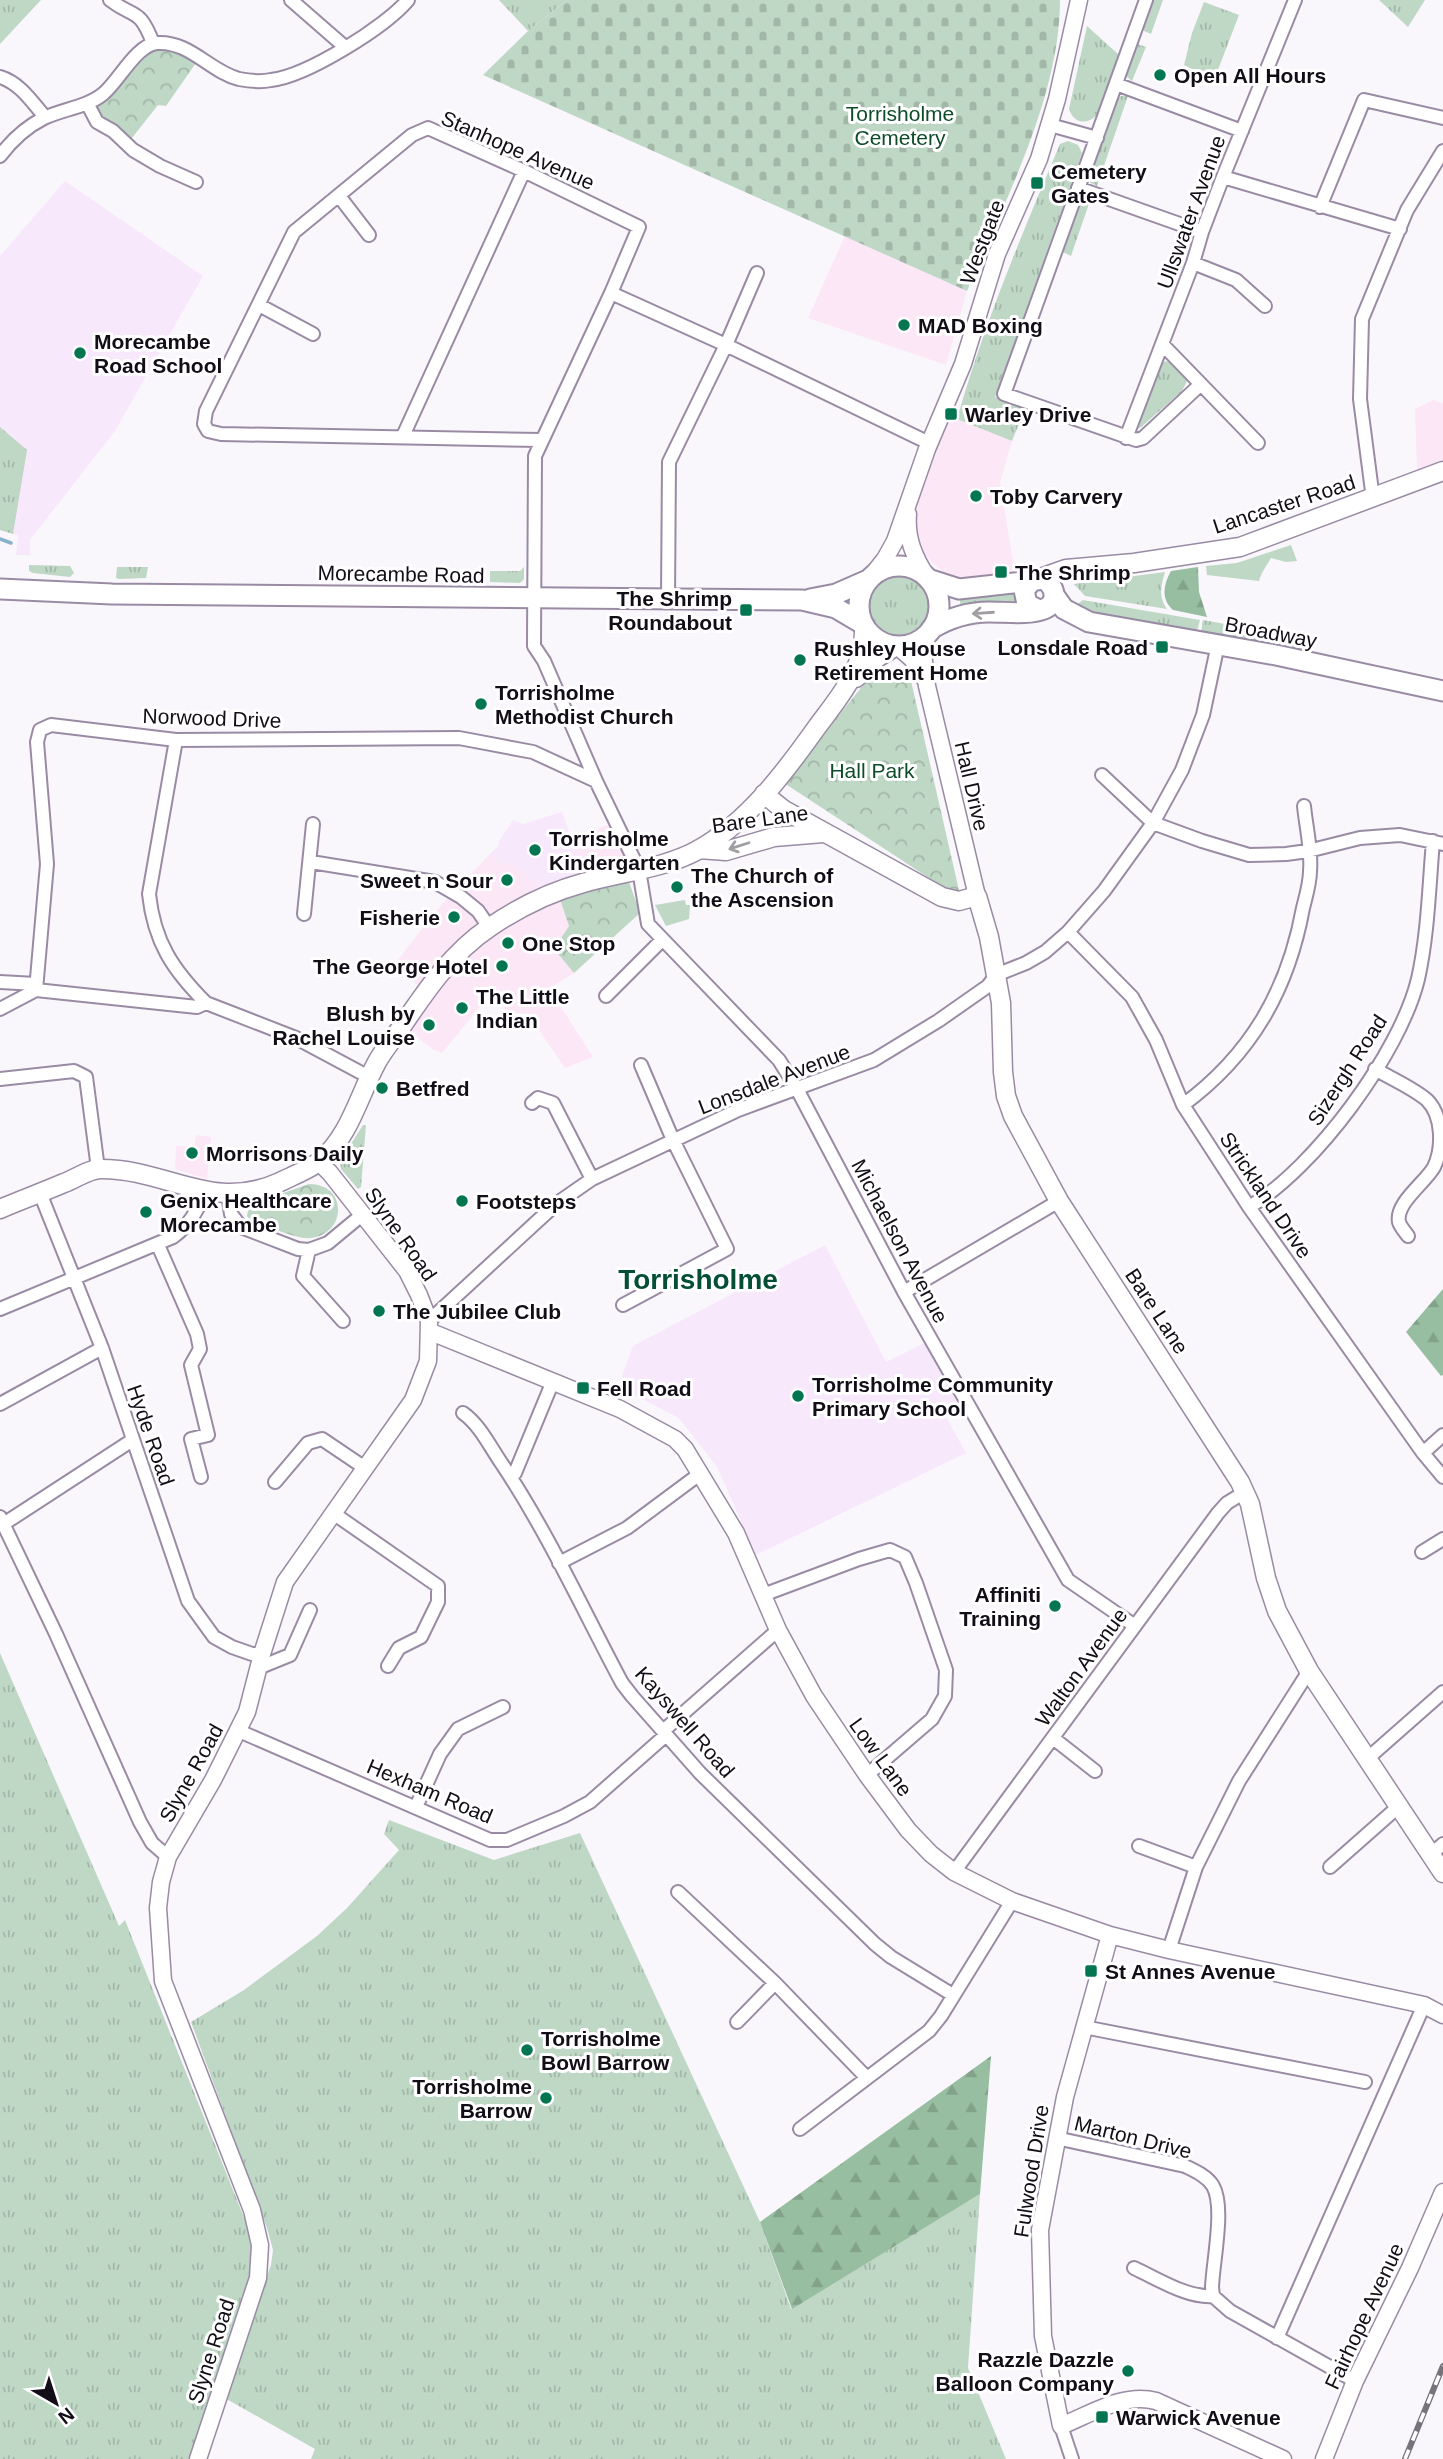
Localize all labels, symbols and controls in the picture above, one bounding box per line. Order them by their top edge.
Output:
place label: Open All Hours [1174,64,1326,87]
marker: Open All Hours [1152,67,1168,83]
park label: Torrisholme Cemetery [846,102,954,149]
street label: Stanhope Avenue [438,106,598,194]
street label: Ullswater Avenue [1153,132,1229,292]
place label: Cemetery Gates [1051,160,1147,207]
marker: Cemetery Gates [1029,175,1045,191]
street label: Westgate [955,197,1009,287]
place label: MAD Boxing [918,314,1043,337]
marker: MAD Boxing [896,317,912,333]
place label: Morecambe Road School [94,330,222,377]
marker: Morecambe Road School [72,345,88,361]
place label: Warley Drive [965,403,1091,426]
marker: Warley Drive [943,406,959,422]
street label: Lancaster Road [1210,470,1358,538]
place label: Toby Carvery [990,485,1123,508]
marker: Toby Carvery [968,488,984,504]
street label: Morecambe Road [317,561,485,587]
place label: The Shrimp [1015,561,1131,584]
marker: The Shrimp [993,564,1009,580]
place label: The Shrimp Roundabout [608,587,732,634]
marker: The Shrimp Roundabout [738,602,754,618]
one-way arrow [972,607,995,620]
street label: Broadway [1223,612,1320,652]
place label: Lonsdale Road [997,636,1148,659]
place label: Rushley House Retirement Home [814,637,988,684]
marker: Lonsdale Road [1154,639,1170,655]
marker: Rushley House Retirement Home [792,652,808,668]
place label: Torrisholme Methodist Church [495,681,674,728]
marker: Torrisholme Methodist Church [473,696,489,712]
street label: Norwood Drive [142,704,282,732]
street label: Hall Drive [951,739,993,833]
park label: Hall Park [829,759,915,782]
street label: Bare Lane [710,801,810,837]
place label: Torrisholme Kindergarten [549,827,680,874]
one-way arrow [728,841,750,854]
marker: Torrisholme Kindergarten [527,842,543,858]
place label: The Church of the Ascension [691,864,834,911]
place label: Sweet n Sour [360,869,493,892]
marker: Sweet n Sour [499,872,515,888]
marker: The Church of the Ascension [669,879,685,895]
place label: Fisherie [359,906,440,929]
marker: Fisherie [446,909,462,925]
place label: One Stop [522,932,615,955]
marker: One Stop [500,935,516,951]
place label: The George Hotel [313,955,488,978]
marker: The George Hotel [494,958,510,974]
place label: The Little Indian [476,985,569,1032]
marker: The Little Indian [454,1000,470,1016]
place label: Blush by Rachel Louise [273,1002,415,1049]
street label: Sizergh Road [1303,1010,1391,1130]
marker: Blush by Rachel Louise [421,1017,437,1033]
street label: Lonsdale Avenue [695,1039,853,1119]
place label: Betfred [396,1077,470,1100]
marker: Betfred [374,1080,390,1096]
street label: Strickland Drive [1215,1128,1317,1262]
place label: Morrisons Daily [206,1142,364,1165]
marker: Morrisons Daily [184,1145,200,1161]
street label: Michaelson Avenue [847,1155,953,1327]
street label: Slyne Road [360,1183,442,1285]
place label: Genix Healthcare Morecambe [160,1189,332,1236]
place label: Footsteps [476,1190,576,1213]
marker: Footsteps [454,1193,470,1209]
marker: Genix Healthcare Morecambe [138,1204,154,1220]
district label: Torrisholme [618,1264,778,1295]
street label: Bare Lane [1121,1264,1193,1358]
place label: The Jubilee Club [393,1300,561,1323]
marker: The Jubilee Club [371,1303,387,1319]
place label: Torrisholme Community Primary School [812,1373,1053,1420]
place label: Fell Road [597,1377,692,1400]
marker: Fell Road [575,1380,591,1396]
street label: Hyde Road [123,1382,179,1488]
marker: Torrisholme Community Primary School [790,1388,806,1404]
place label: Affiniti Training [959,1583,1041,1630]
marker: Affiniti Training [1047,1598,1063,1614]
street label: Walton Avenue [1031,1604,1131,1730]
street label: Kayswell Road [631,1662,739,1782]
street label: Low Lane [845,1713,917,1801]
street label: Slyne Road [155,1720,227,1826]
street label: Hexham Road [364,1754,496,1828]
place label: St Annes Avenue [1105,1960,1275,1983]
marker: St Annes Avenue [1083,1963,1099,1979]
place label: Torrisholme Bowl Barrow [541,2027,670,2074]
marker: Torrisholme Bowl Barrow [519,2042,535,2058]
place label: Torrisholme Barrow [412,2075,533,2122]
marker: Torrisholme Barrow [538,2090,554,2106]
street label: Fulwood Drive [1009,2103,1053,2239]
street label: Marton Drive [1072,2111,1194,2163]
street label: Fairhope Avenue [1320,2239,1408,2393]
street label: Slyne Road [183,2296,239,2406]
place label: Razzle Dazzle Balloon Company [935,2348,1114,2395]
marker: Razzle Dazzle Balloon Company [1120,2363,1136,2379]
north arrow [21,2368,91,2438]
text: N [54,2403,78,2428]
place label: Warwick Avenue [1116,2406,1281,2429]
marker: Warwick Avenue [1094,2409,1110,2425]

